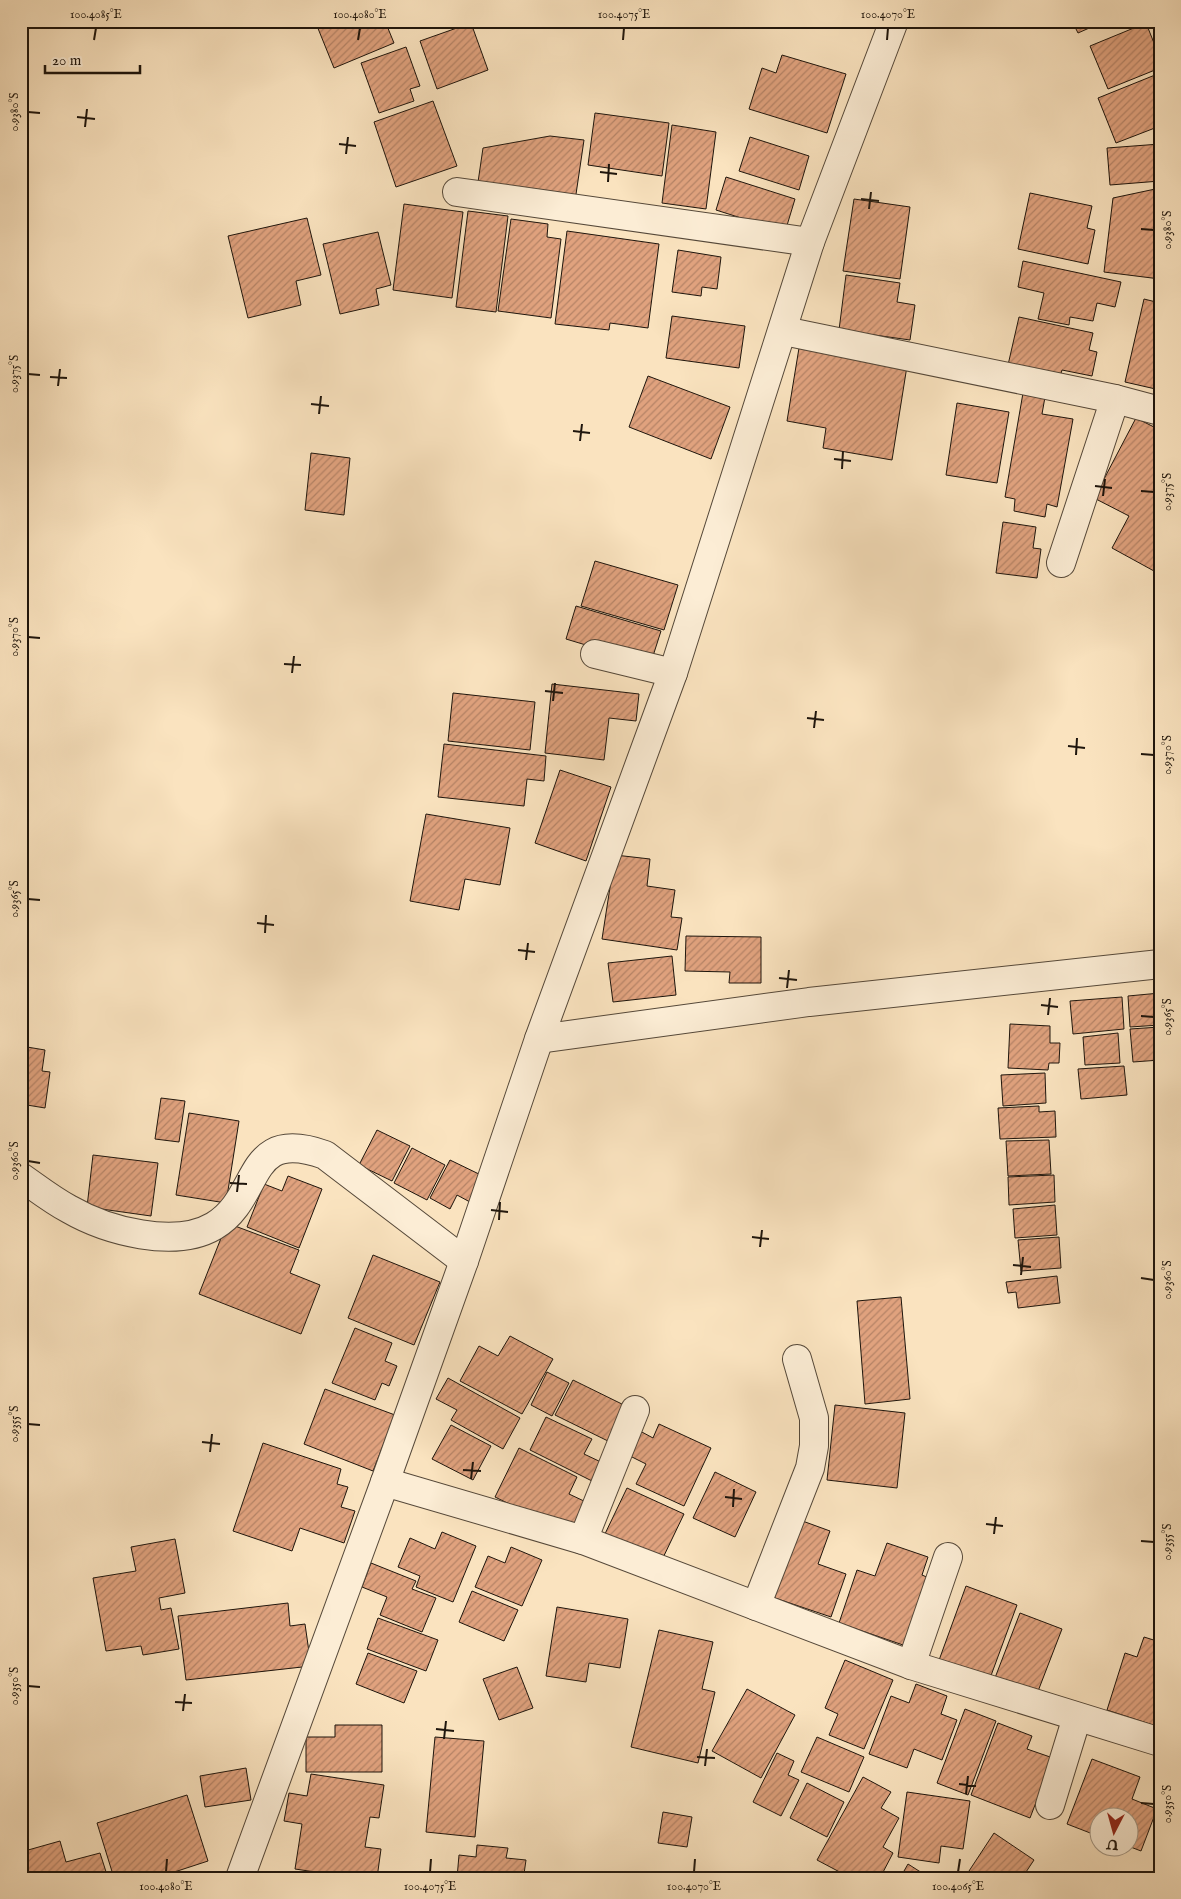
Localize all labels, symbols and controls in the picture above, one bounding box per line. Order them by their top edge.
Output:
text: 100.4085°E [70,7,122,22]
text: 100.4080°E [333,7,387,22]
text: 100.4075°E [598,7,650,22]
text: 100.4070°E [861,7,915,22]
scale bar [45,42,140,74]
text: 20 m [52,51,82,70]
text: 0.9380°S [7,93,22,131]
text: 0.9380°S [1160,211,1175,249]
text: 0.9375°S [7,355,22,393]
text: 0.9375°S [1160,473,1175,511]
text: 0.9370°S [7,617,22,657]
text: 0.9370°S [1160,735,1175,775]
text: 0.9365°S [7,880,22,918]
text: 0.9365°S [1160,998,1175,1036]
text: 0.9360°S [7,1141,22,1181]
text: 0.9360°S [1160,1260,1175,1300]
text: 0.9355°S [7,1406,22,1442]
text: 0.9355°S [1160,1524,1175,1560]
text: 0.9350°S [7,1667,22,1705]
text: 0.9350°S [1160,1785,1175,1823]
north arrow [1088,1806,1138,1856]
text: U [1105,1834,1121,1854]
text: 100.4080°E [139,1879,193,1894]
text: 100.4075°E [404,1879,456,1894]
text: 100.4070°E [667,1879,721,1894]
text: 100.4065°E [932,1879,984,1894]

